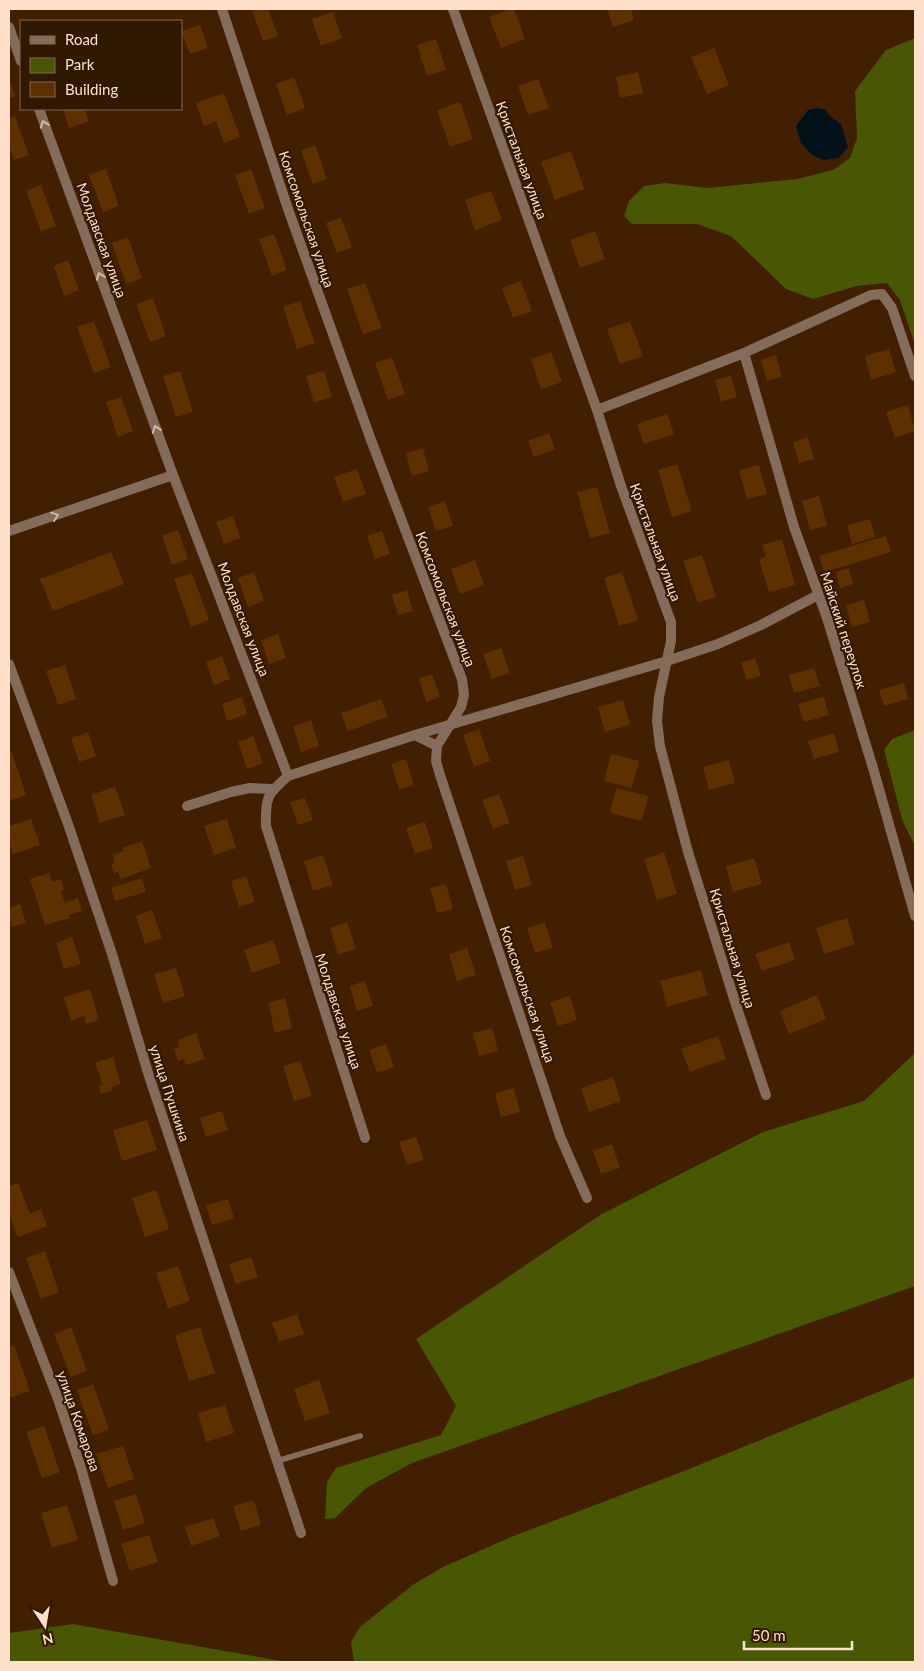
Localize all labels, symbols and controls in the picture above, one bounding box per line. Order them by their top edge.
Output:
legend [20,20,182,110]
text: Road [65,30,98,48]
text: Park [65,55,95,73]
text: Building [65,80,118,98]
street label: Кристальная улица [493,99,551,221]
one-way arrow [40,120,50,129]
street label: Комсомольская улица [276,148,338,290]
street label: Молдавская улица [73,180,131,300]
one-way arrow [96,273,106,281]
one-way arrow [152,425,162,434]
street label: Кристальная улица [627,481,685,603]
one-way arrow [50,511,59,521]
street label: Комсомольская улица [412,529,480,669]
street label: Молдавская улица [214,560,274,679]
street label: Майский переулок [817,569,871,691]
street label: Кристальная улица [707,886,759,1010]
street label: Комсомольская улица [497,923,559,1065]
street label: Молдавская улица [312,951,366,1071]
street label: улица Пушкина [146,1042,194,1144]
street label: улица Комарова [54,1369,104,1474]
north arrow [20,1601,70,1651]
scale bar [744,1618,852,1650]
text: 50 m [752,1626,786,1644]
text: N [41,1630,55,1649]

